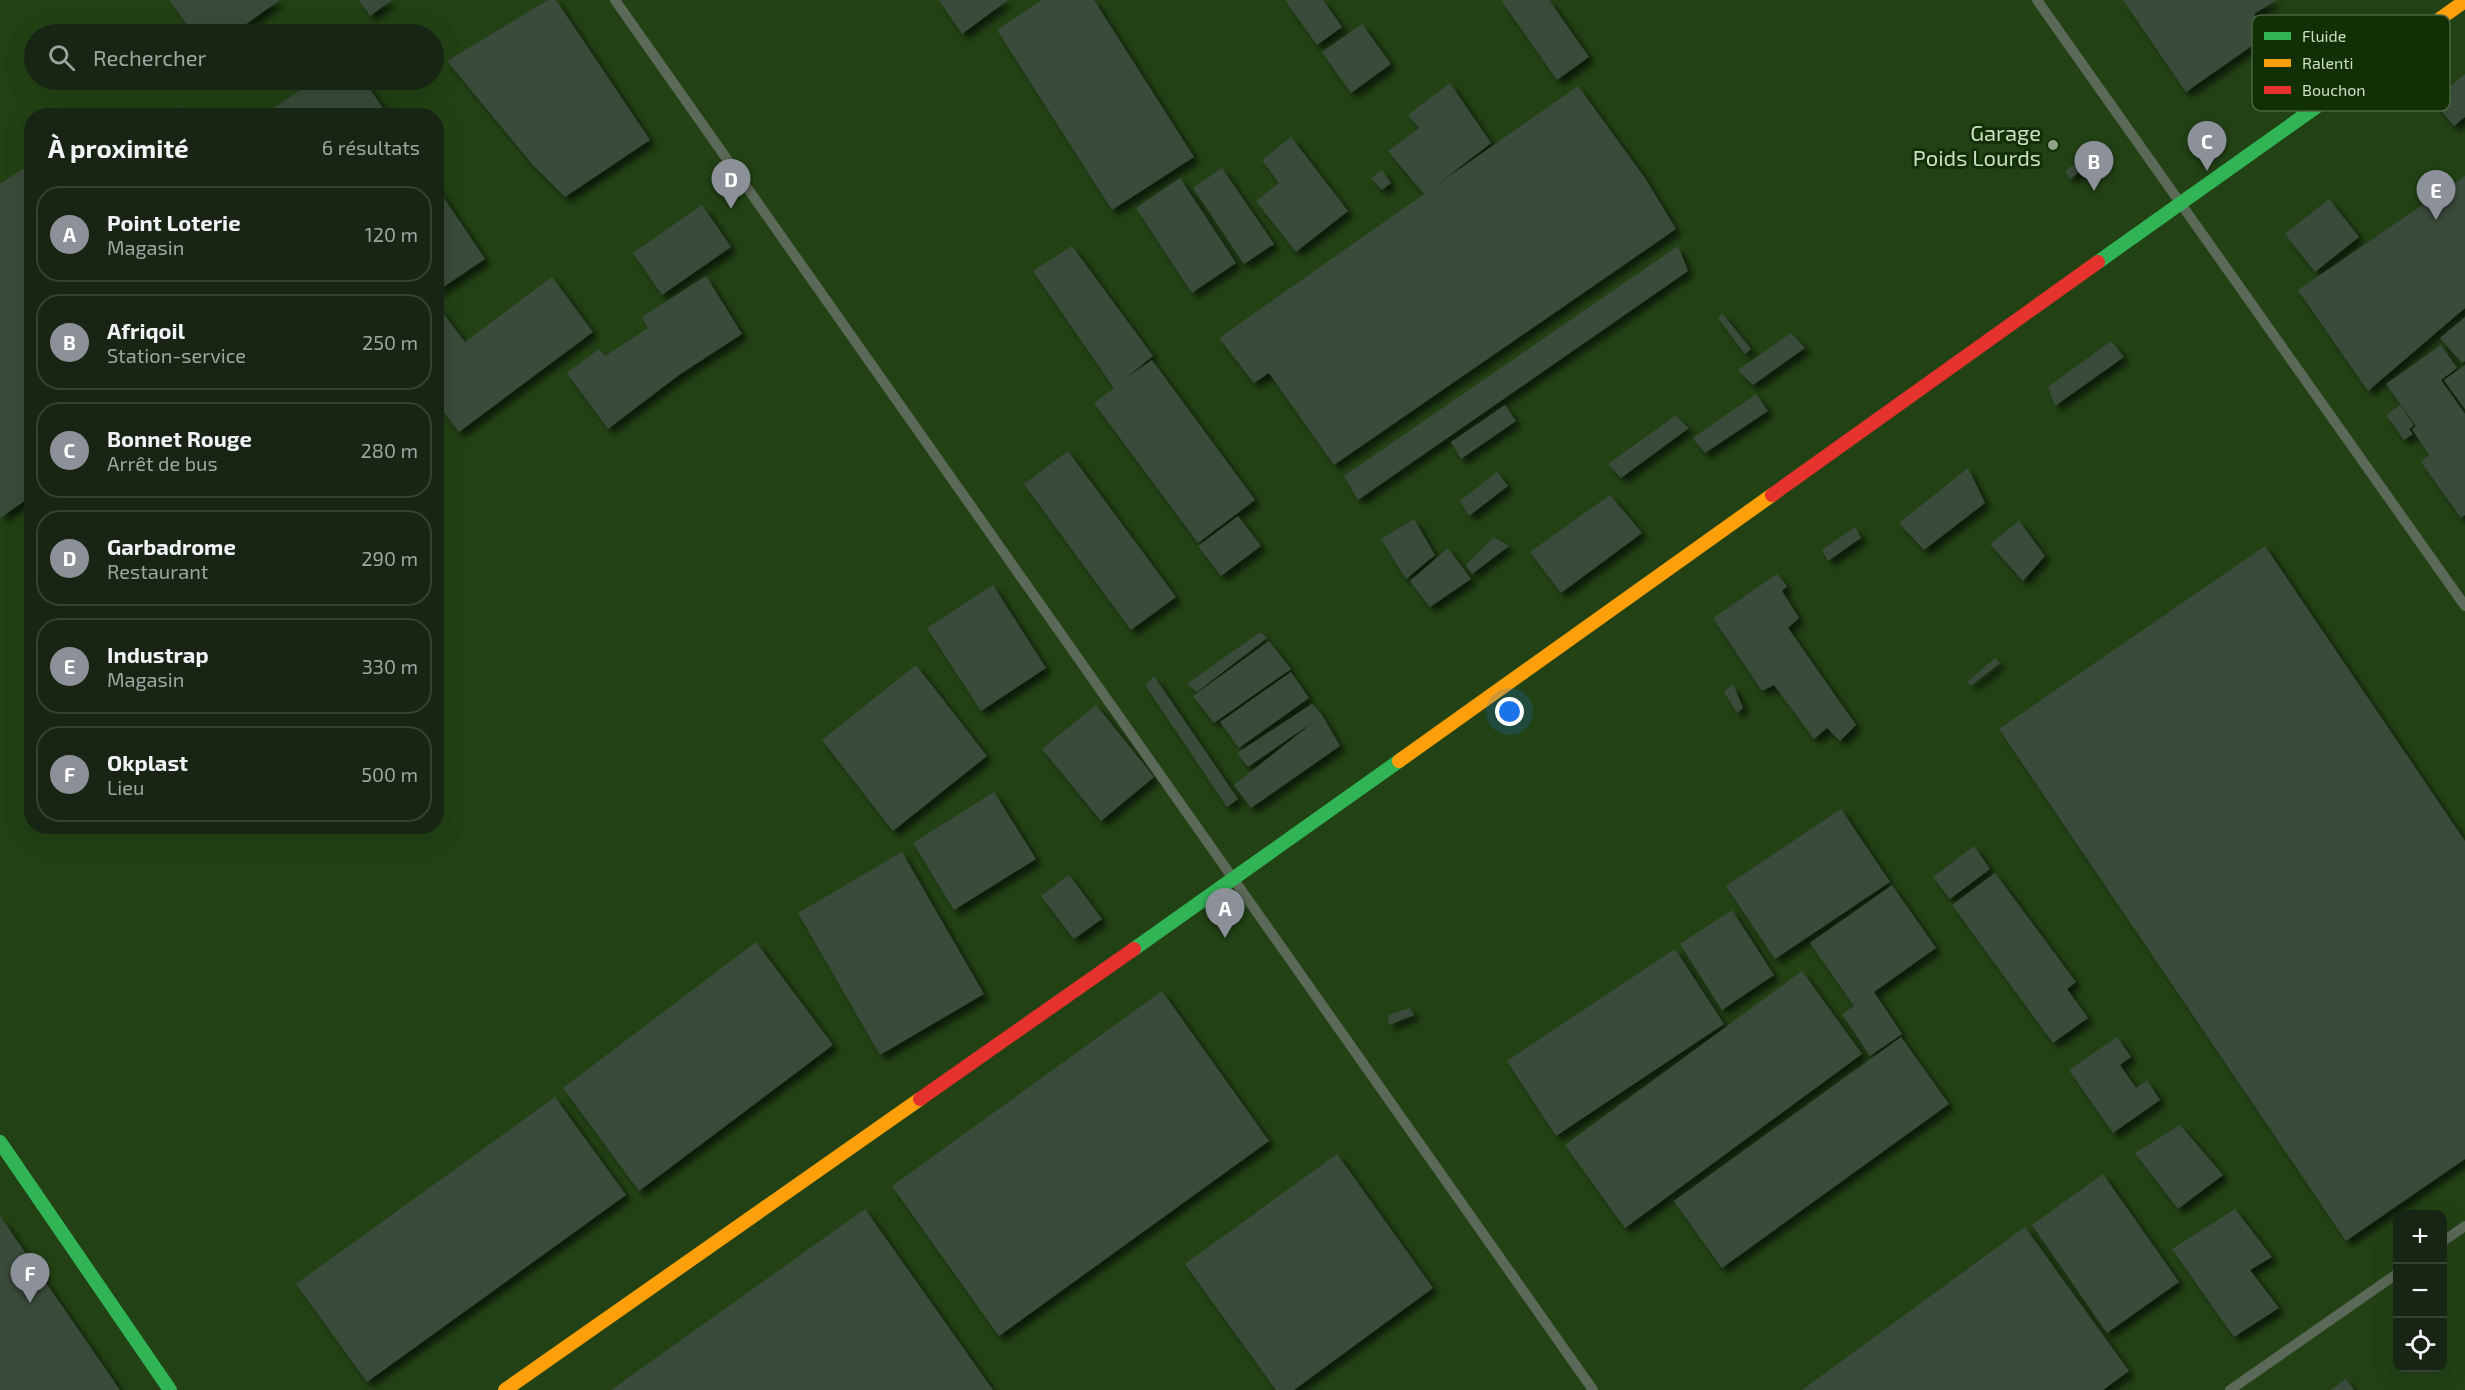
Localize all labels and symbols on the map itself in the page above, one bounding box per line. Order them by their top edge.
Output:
legend [2252,15,2450,111]
text: Fluide [2302,26,2346,45]
text: Ralenti [2302,53,2353,72]
text: Bouchon [2302,80,2366,99]
place label: Garage Poids Lourds [1913,119,2041,170]
pin: C [2188,122,2226,171]
marker: Garage Poids Lourds [2046,138,2060,152]
pin: B [2074,142,2114,191]
pin: D [712,160,750,209]
pin: E [2416,170,2456,220]
your location [1495,697,1524,726]
pin: A [1206,888,1244,938]
pin: F [10,1254,50,1303]

